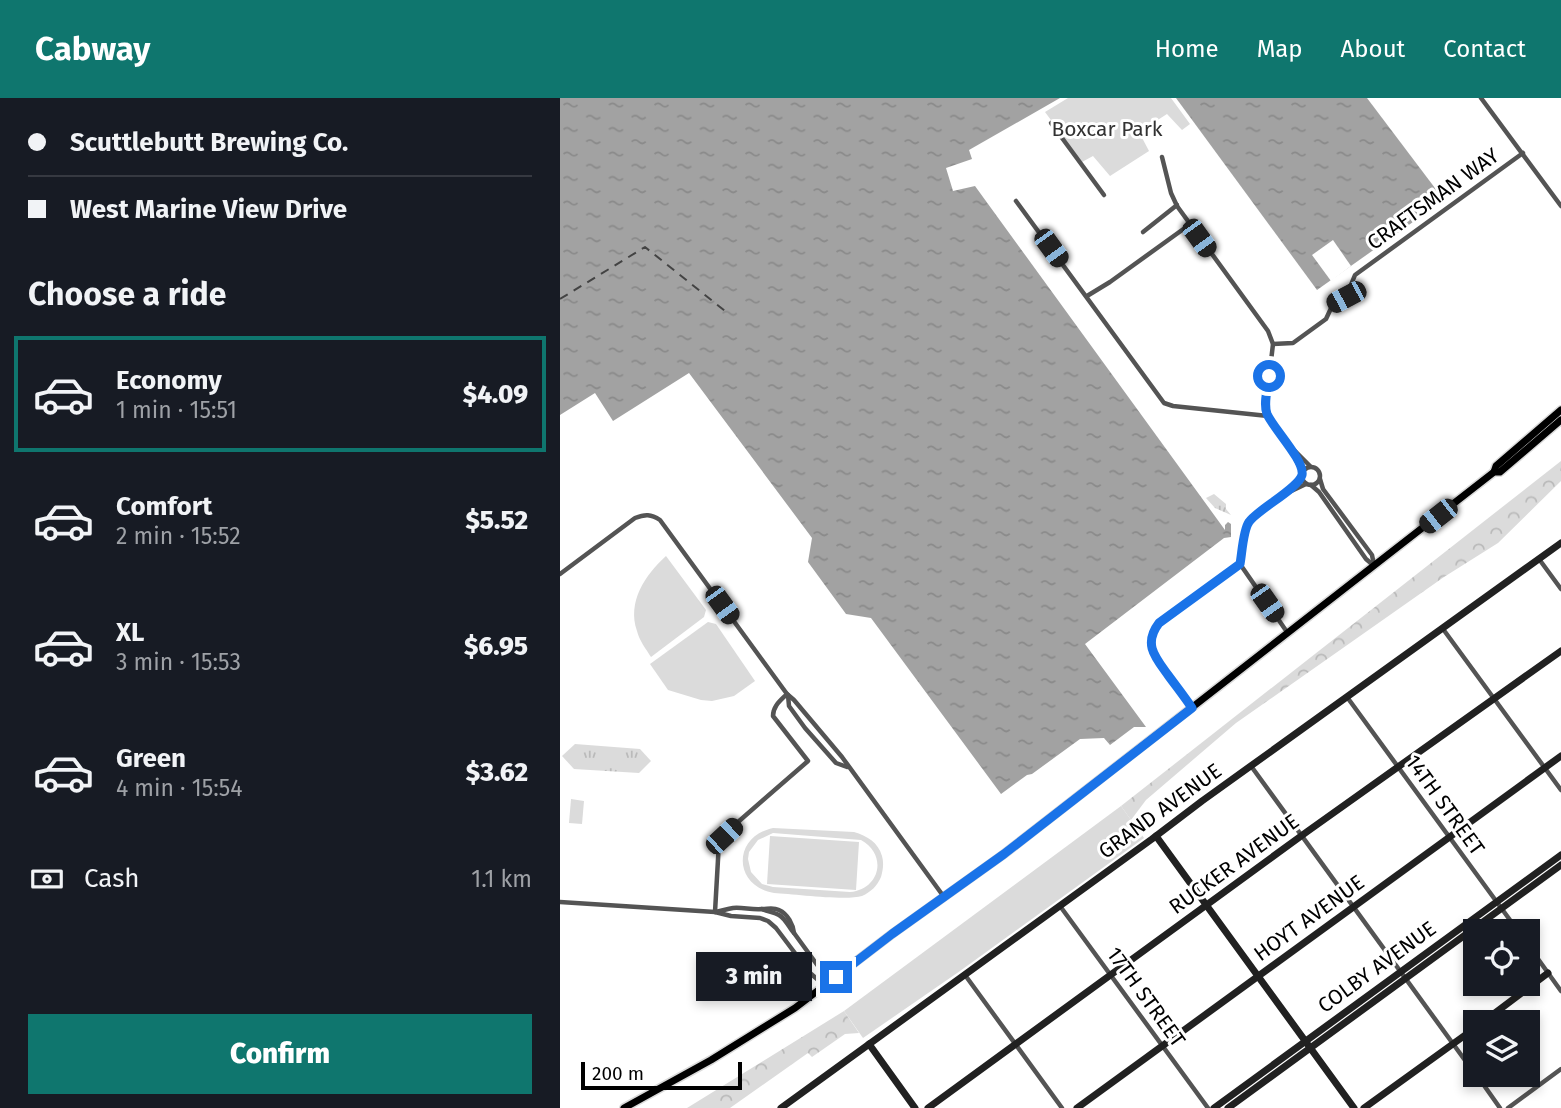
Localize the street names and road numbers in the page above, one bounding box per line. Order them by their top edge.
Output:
street label: CRAFTSMAN WAY [1362,142,1504,256]
street label: 14TH STREET [1400,750,1490,860]
street label: GRAND AVENUE [1093,758,1227,864]
street label: RUCKER AVENUE [1164,808,1304,920]
street label: HOYT AVENUE [1249,869,1369,967]
street label: COLBY AVENUE [1313,915,1441,1019]
street label: 17TH STREET [1101,942,1191,1052]

